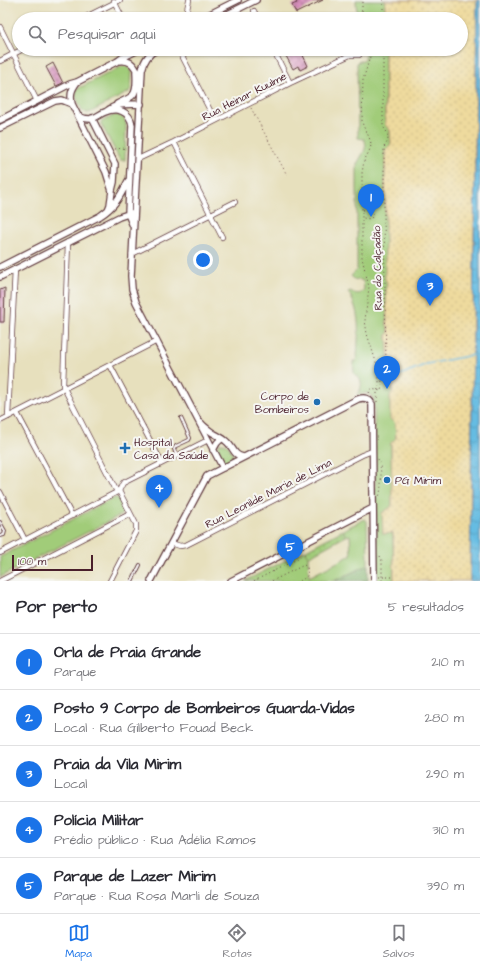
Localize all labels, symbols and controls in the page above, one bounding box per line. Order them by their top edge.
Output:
search box [12,12,468,56]
icon: search [26,23,48,45]
text: Pesquisar aqui [58,24,155,45]
street label: Rua Heinar Kuulme [199,69,289,124]
pin: 1 [358,184,384,217]
street label: Rua do Calçadão [369,225,386,310]
your location [193,250,213,270]
pin: 3 [417,273,443,306]
pin: 2 [374,356,400,389]
place label: Corpo de Bombeiros [255,389,309,417]
marker: Corpo de Bombeiros [312,397,322,407]
place label: Hospital Casa da Saúde [134,435,208,463]
marker: Hospital Casa da Saúde [119,442,131,454]
street label: Rua Leonilde Maria de Lima [202,455,334,532]
place label: PG Mirim [395,473,442,488]
pin: 4 [146,475,172,508]
marker: PG Mirim [382,475,392,485]
pin: 5 [277,534,303,567]
scale bar [12,553,93,572]
text: 100 m [18,554,46,569]
text: Por perto [16,595,97,619]
text: 5 resultados [388,598,464,616]
text: Orla de Praia Grande [54,642,201,663]
text: 1 [28,653,30,671]
text: 210 m [431,653,464,671]
text: Parque [54,663,96,681]
text: Posto 9 Corpo de Bombeiros Guarda-Vidas [54,698,355,719]
text: 2 [25,709,33,727]
text: 280 m [425,709,464,727]
text: Local · Rua Gilberto Fouad Beck [54,719,253,737]
text: Praia da Vila Mirim [54,754,181,775]
text: 3 [26,765,32,783]
text: 290 m [426,765,464,783]
text: Local [54,775,87,793]
text: Polícia Militar [54,810,143,831]
text: 4 [25,821,33,839]
text: 310 m [432,821,464,839]
text: Prédio público · Rua Adélia Ramos [54,831,256,849]
text: Parque de Lazer Mirim [54,866,215,887]
text: 5 [24,877,34,895]
text: 390 m [426,877,464,895]
text: Parque · Rua Rosa Marli de Souza [54,887,259,905]
tab: Mapa [65,922,92,961]
tab: Rotas [223,922,252,961]
tab: Salvos [383,922,415,961]

